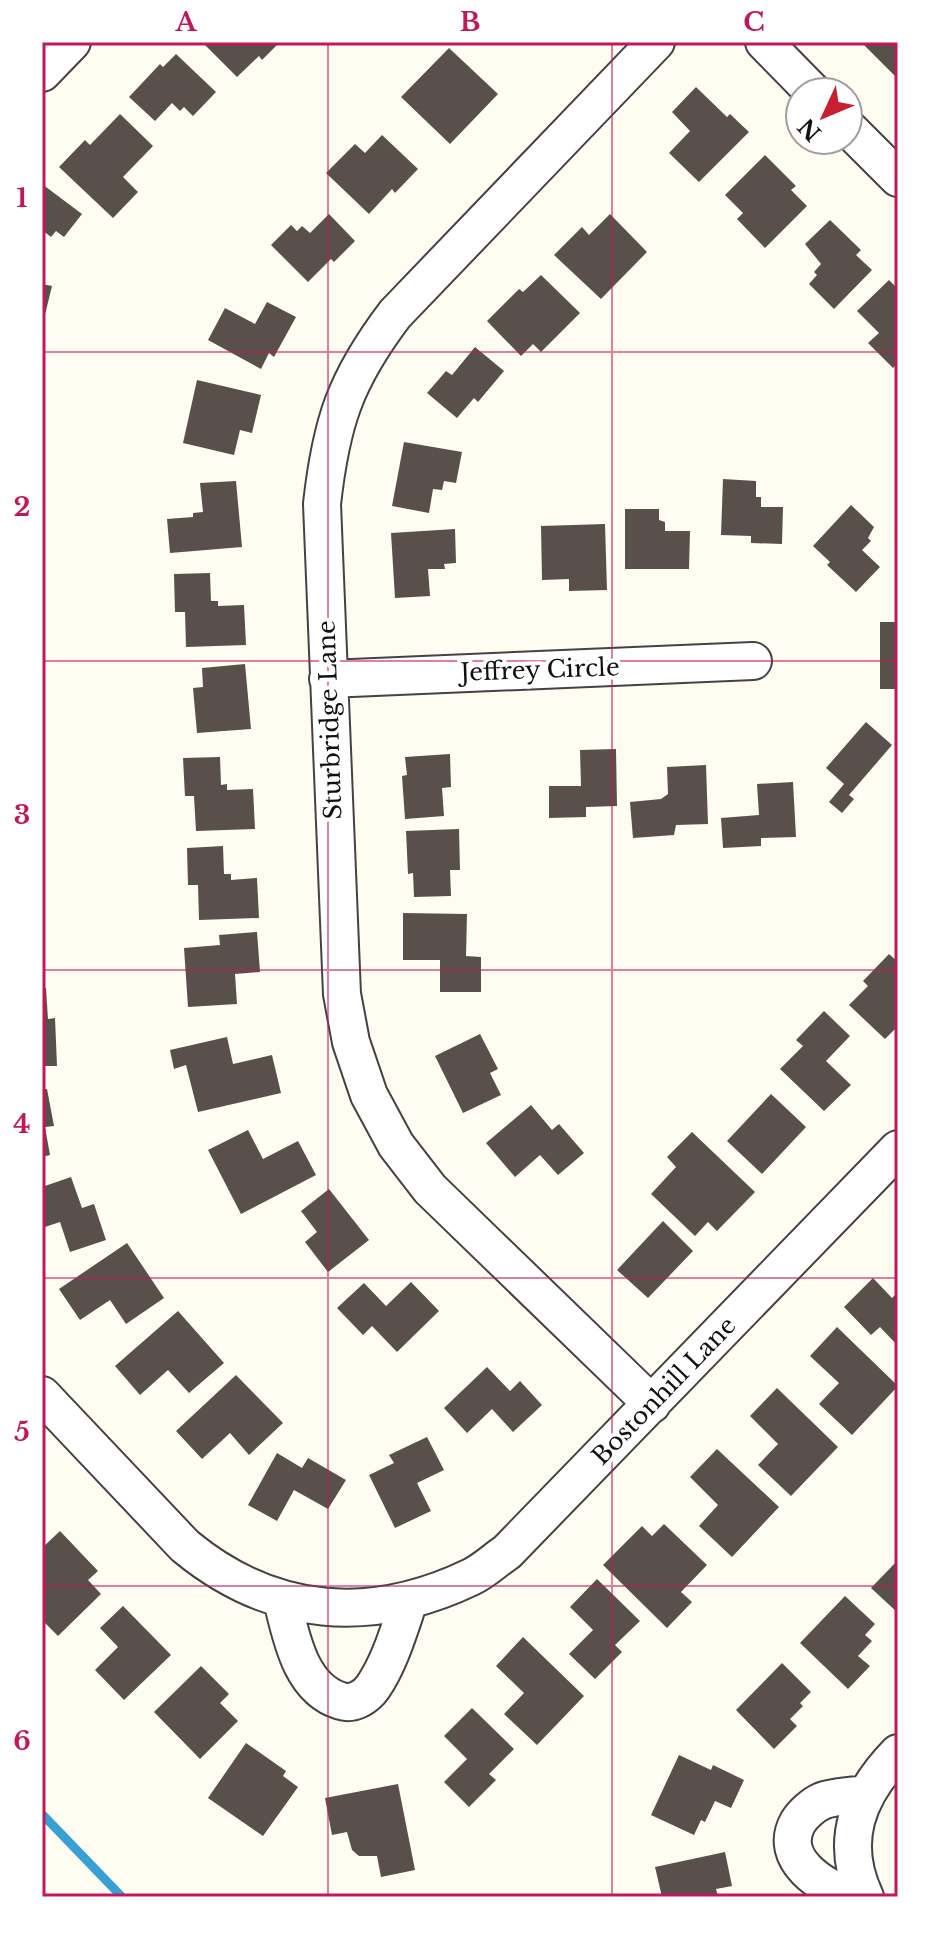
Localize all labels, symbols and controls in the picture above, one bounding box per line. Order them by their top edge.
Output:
text: A [174,6,197,38]
text: B [460,6,480,38]
text: C [743,6,765,38]
north arrow [784,76,864,156]
text: N [793,113,827,146]
text: 1 [16,182,28,214]
text: 2 [14,491,30,523]
street label: Sturbridge Lane [312,620,347,820]
street label: Jeffrey Circle [457,652,620,687]
text: 3 [14,799,30,831]
text: 4 [13,1108,31,1140]
street label: Bostonhill Lane [586,1311,742,1471]
text: 5 [14,1416,30,1448]
text: 6 [13,1725,31,1757]

